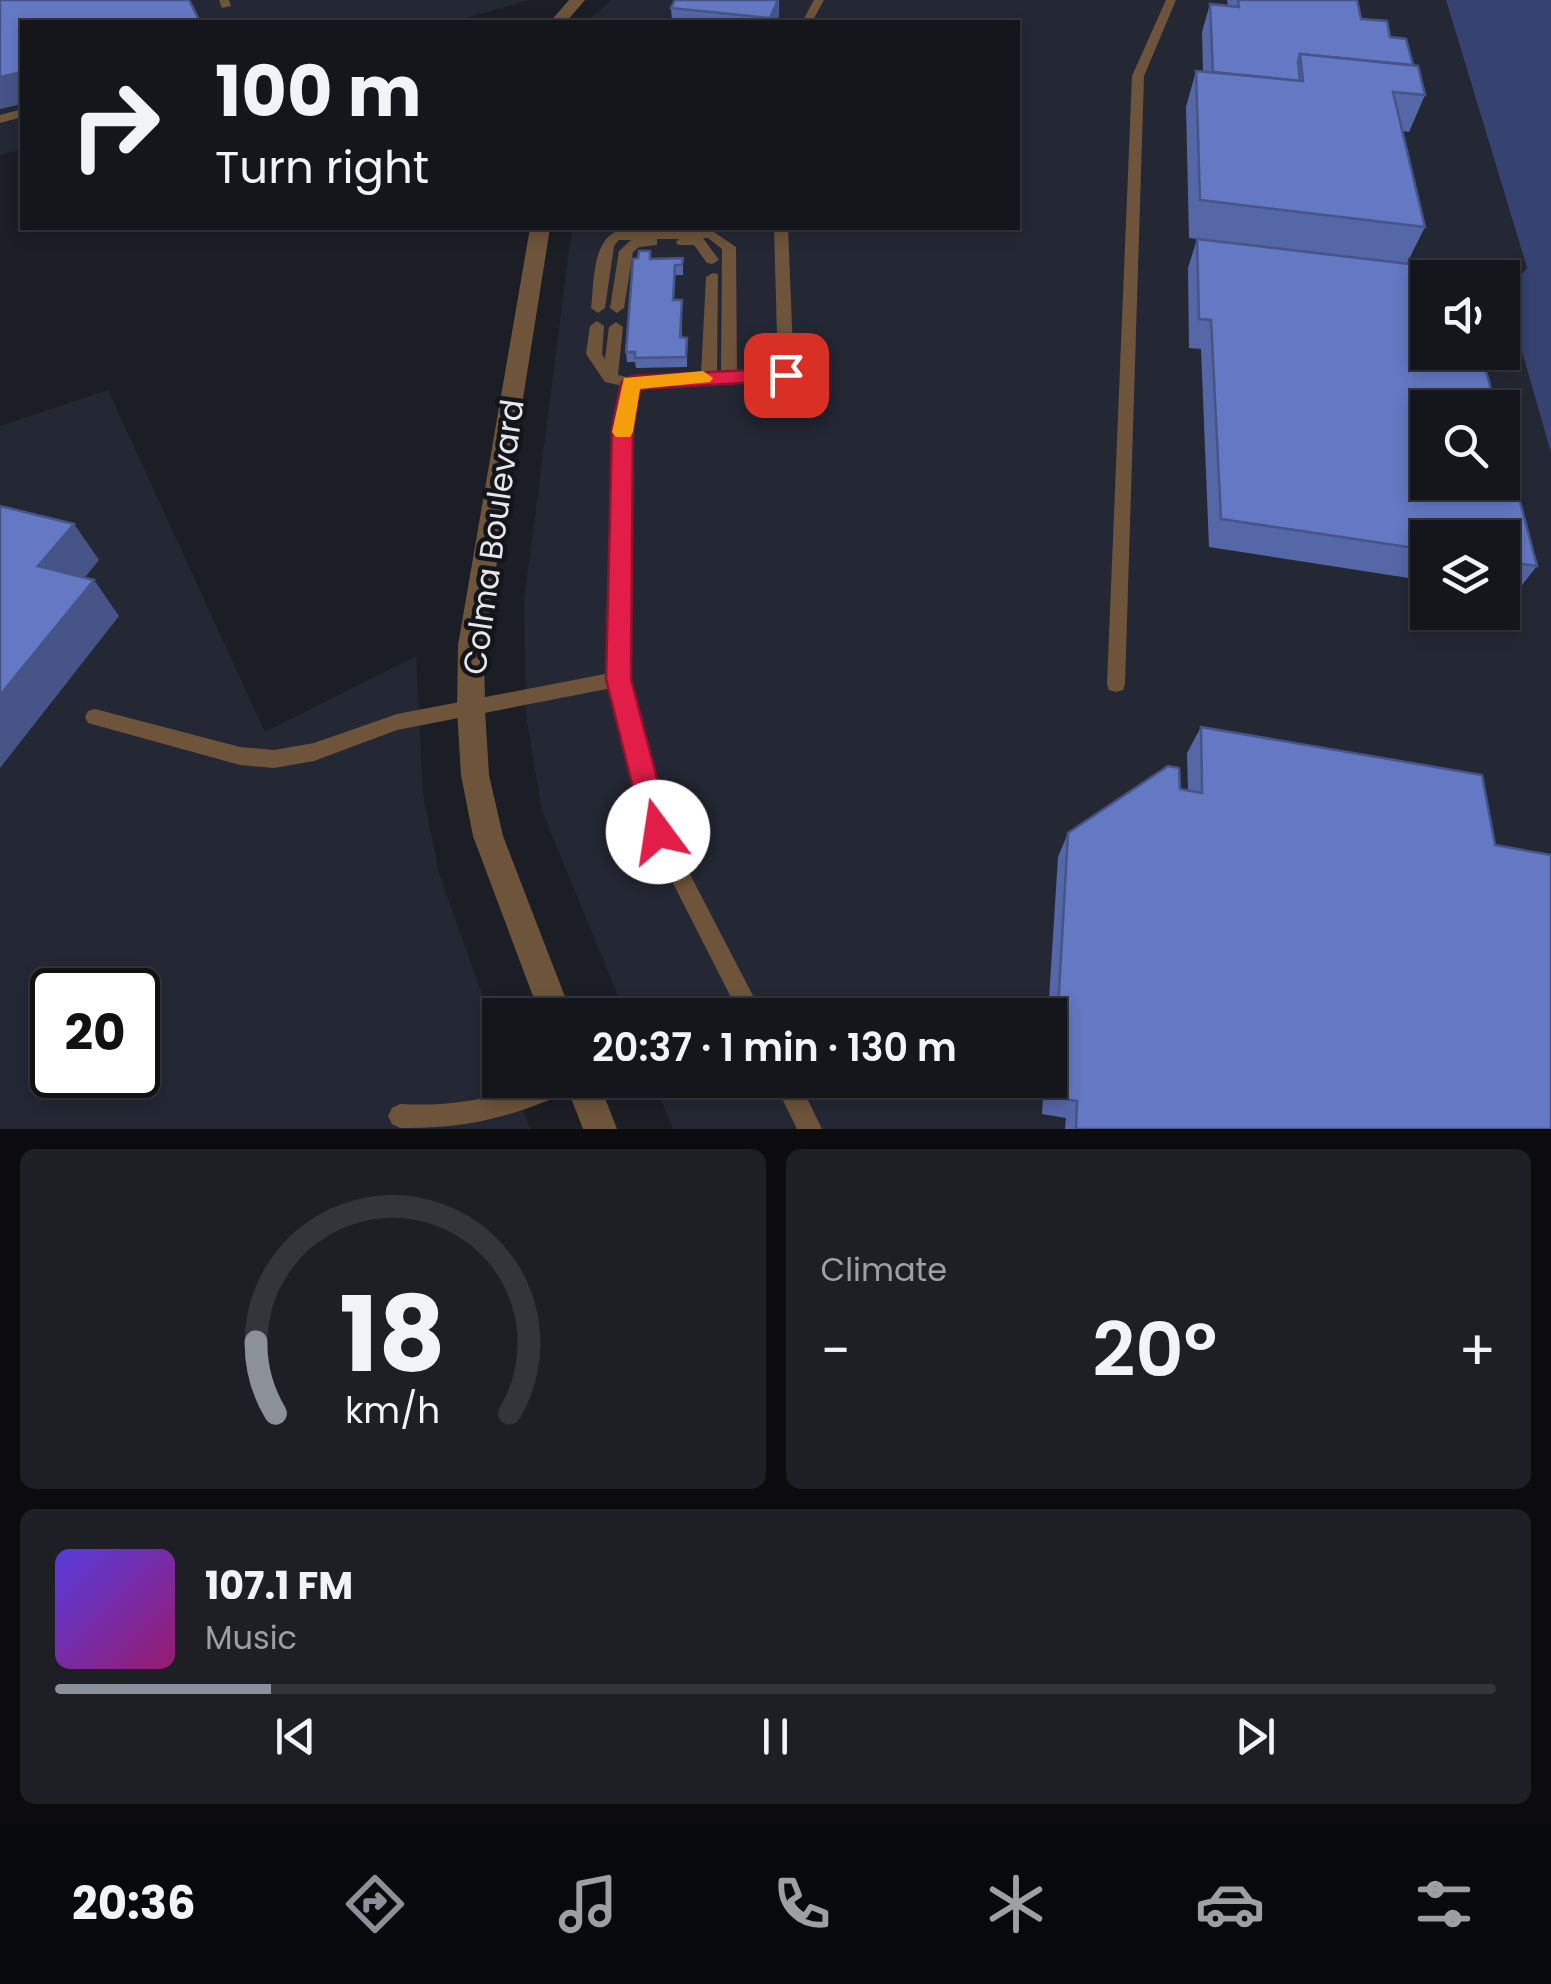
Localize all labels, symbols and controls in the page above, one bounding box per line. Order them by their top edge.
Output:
text: 100 m [215,42,422,141]
icon: right [50,60,180,190]
text: Turn right [215,136,429,199]
map controls [1410,260,1520,630]
button: sound [1410,260,1520,370]
pin [744,333,829,418]
icon: arrive [759,348,814,403]
button: search [1410,390,1520,500]
street label: Colma Boulevard [451,396,535,678]
button: layers [1410,520,1520,630]
position arrow [606,780,710,884]
speed limit sign: 20 [30,968,160,1098]
text: 20:37 · 1 min · 130 m [592,1021,957,1074]
text: Climate [821,1247,947,1292]
text: 18 [340,1262,446,1407]
text: 20° [1092,1297,1217,1402]
text: − [821,1312,851,1389]
text: + [1458,1312,1496,1389]
text: km/h [345,1385,440,1436]
text: 107.1 FM [205,1559,353,1612]
text: Music [205,1615,297,1660]
icon: previous [268,1709,323,1764]
icon: pause [748,1709,803,1764]
icon: next [1228,1709,1283,1764]
icon: directions [340,1869,410,1939]
icon: music [553,1869,623,1939]
icon: phone [767,1869,837,1939]
icon: climate [981,1869,1051,1939]
icon: car [1195,1869,1265,1939]
icon: filters [1409,1869,1479,1939]
text: 20:36 [72,1872,196,1935]

